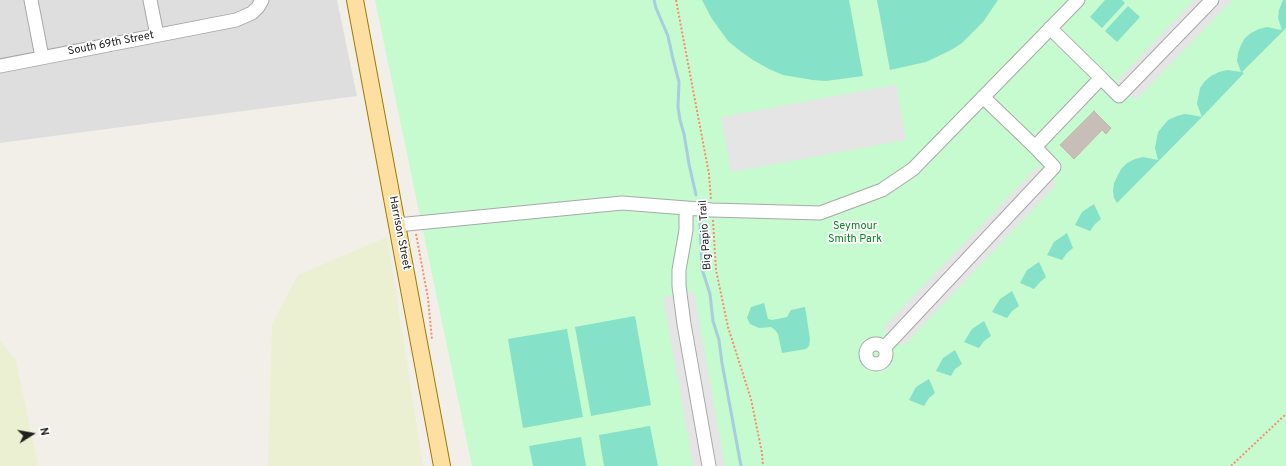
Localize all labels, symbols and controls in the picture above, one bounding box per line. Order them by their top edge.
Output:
street label: South 69th Street [67,29,155,59]
street label: Harrison Street [385,195,413,271]
street label: Big Papio Trail [697,200,715,270]
park label: Seymour Smith Park [828,220,882,246]
north arrow [12,414,52,454]
text: N [36,426,51,437]

